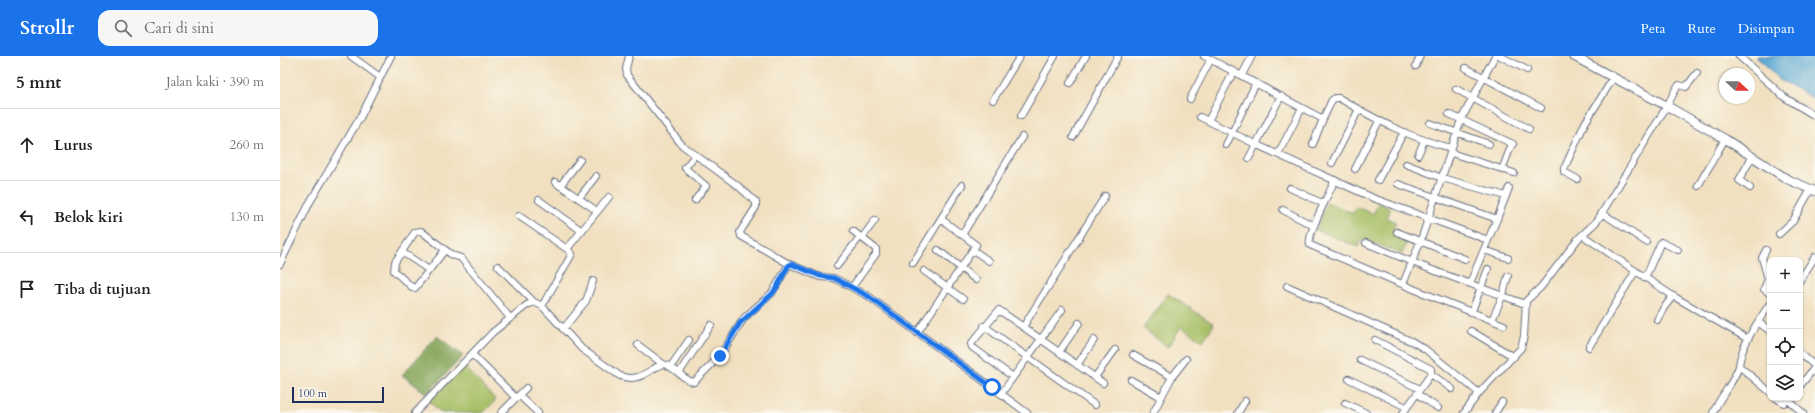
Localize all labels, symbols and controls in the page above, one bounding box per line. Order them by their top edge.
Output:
search box [98,10,378,46]
text: Strollr [20,15,74,41]
icon: search [112,17,134,39]
text: Cari di sini [144,18,214,38]
text: Peta [1640,19,1666,38]
text: Rute [1688,19,1716,38]
text: Disimpan [1738,19,1795,38]
north arrow [1719,68,1755,104]
text: 5 mnt [16,71,61,94]
text: Jalan kaki · 390 m [166,73,264,91]
icon: ahead [16,134,38,156]
text: Lurus [54,135,93,155]
text: 260 m [230,136,264,154]
icon: left [16,206,38,228]
text: Belok kiri [54,207,123,227]
text: 130 m [230,208,264,226]
map controls [1767,257,1803,401]
button: + [1767,257,1803,293]
icon: arrive [16,278,38,300]
text: Tiba di tujuan [54,279,151,299]
button: − [1767,293,1803,329]
button: locate [1767,329,1803,365]
route end [711,347,729,365]
button: layers [1767,365,1803,401]
route start [983,378,1001,396]
scale bar [292,385,384,404]
text: 100 m [298,386,327,401]

